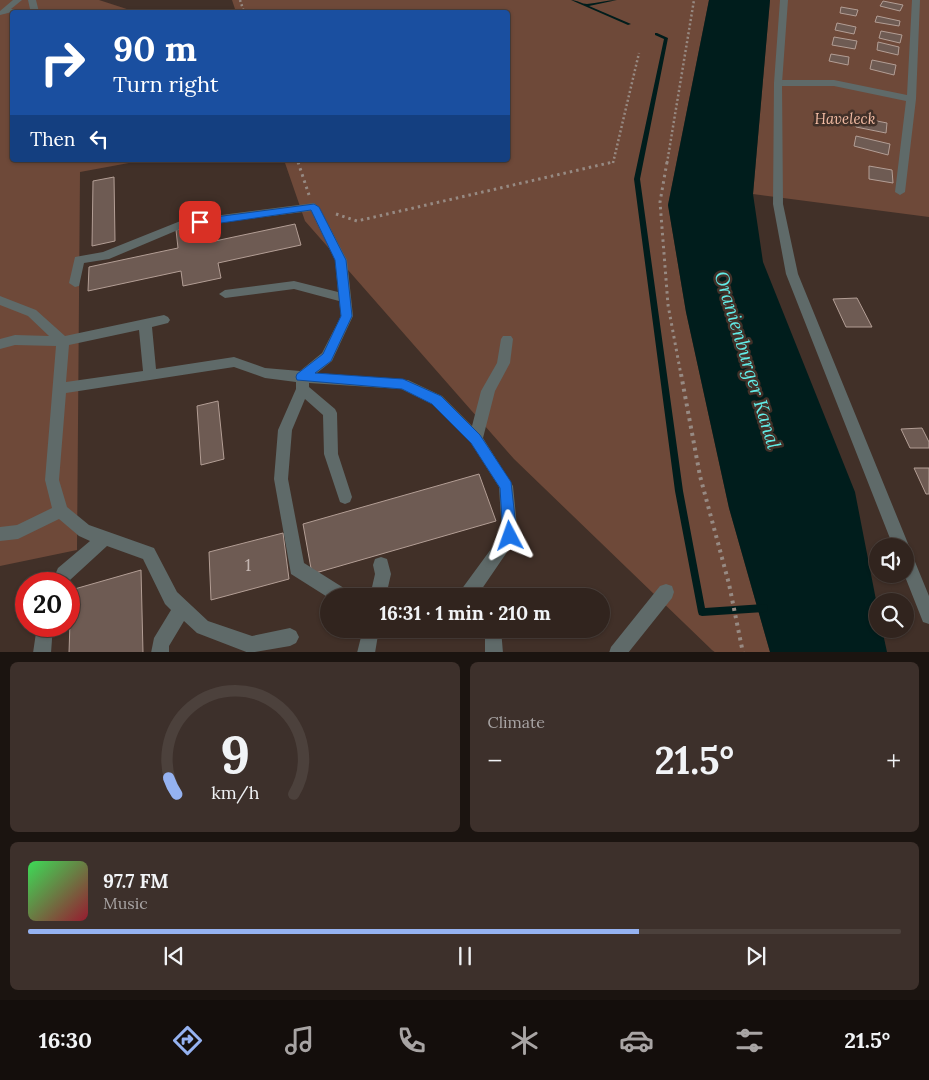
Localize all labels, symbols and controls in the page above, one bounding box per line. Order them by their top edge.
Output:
text: 90 m [113,26,197,71]
icon: right [30,30,95,95]
text: Turn right [113,70,218,98]
park label: Haveleck [815,109,876,128]
icon: left [85,125,113,153]
text: Then [30,127,75,151]
pin [179,201,221,243]
icon: arrive [186,208,214,236]
water label: Oranienburger Kanal [709,268,787,453]
position arrow [483,509,535,561]
map controls [869,538,914,638]
button: sound [869,538,914,583]
house number: 1 [245,553,251,576]
speed limit sign: 20 [15,572,80,637]
button: search [869,593,914,638]
text: 16:31 · 1 min · 210 m [379,601,551,625]
text: Climate [488,712,545,732]
text: 9 [220,721,250,787]
text: 21.5° [654,736,734,784]
text: − [488,743,502,779]
text: + [886,743,901,779]
text: km/h [211,781,259,804]
text: 97.7 FM [103,869,169,893]
text: Music [103,893,148,913]
icon: previous [160,942,188,970]
icon: pause [451,942,479,970]
icon: next [742,942,770,970]
icon: directions [170,1023,205,1058]
icon: music [282,1023,317,1058]
icon: phone [394,1023,429,1058]
icon: climate [507,1023,542,1058]
icon: car [619,1023,654,1058]
icon: filters [732,1023,767,1058]
text: 16:30 [39,1026,92,1054]
text: 21.5° [844,1026,890,1054]

